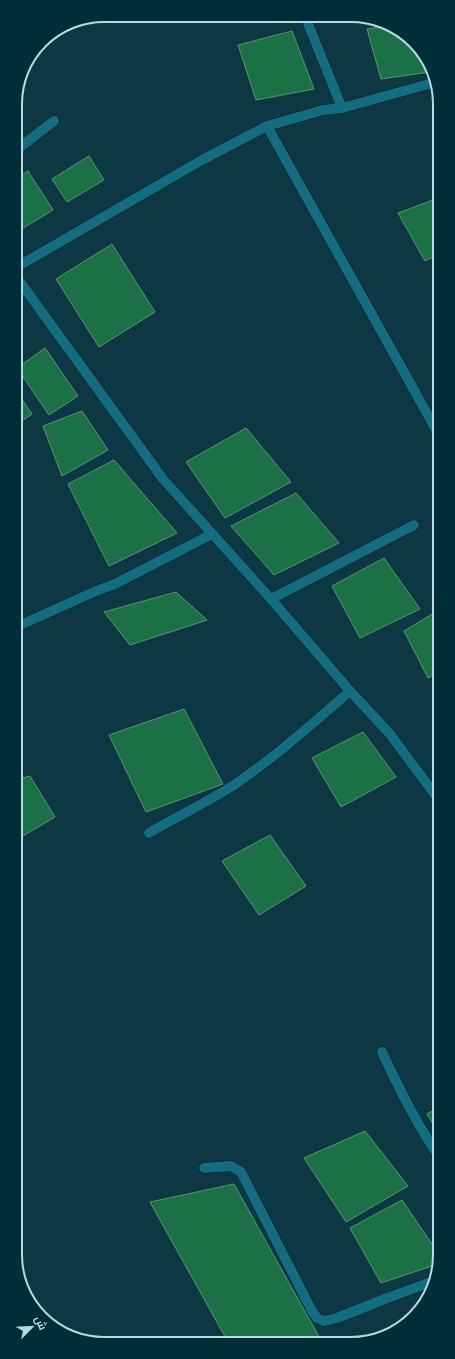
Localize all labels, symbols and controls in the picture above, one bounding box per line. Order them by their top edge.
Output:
north arrow [12,1307,52,1347]
text: ش [32,1314,50,1332]

